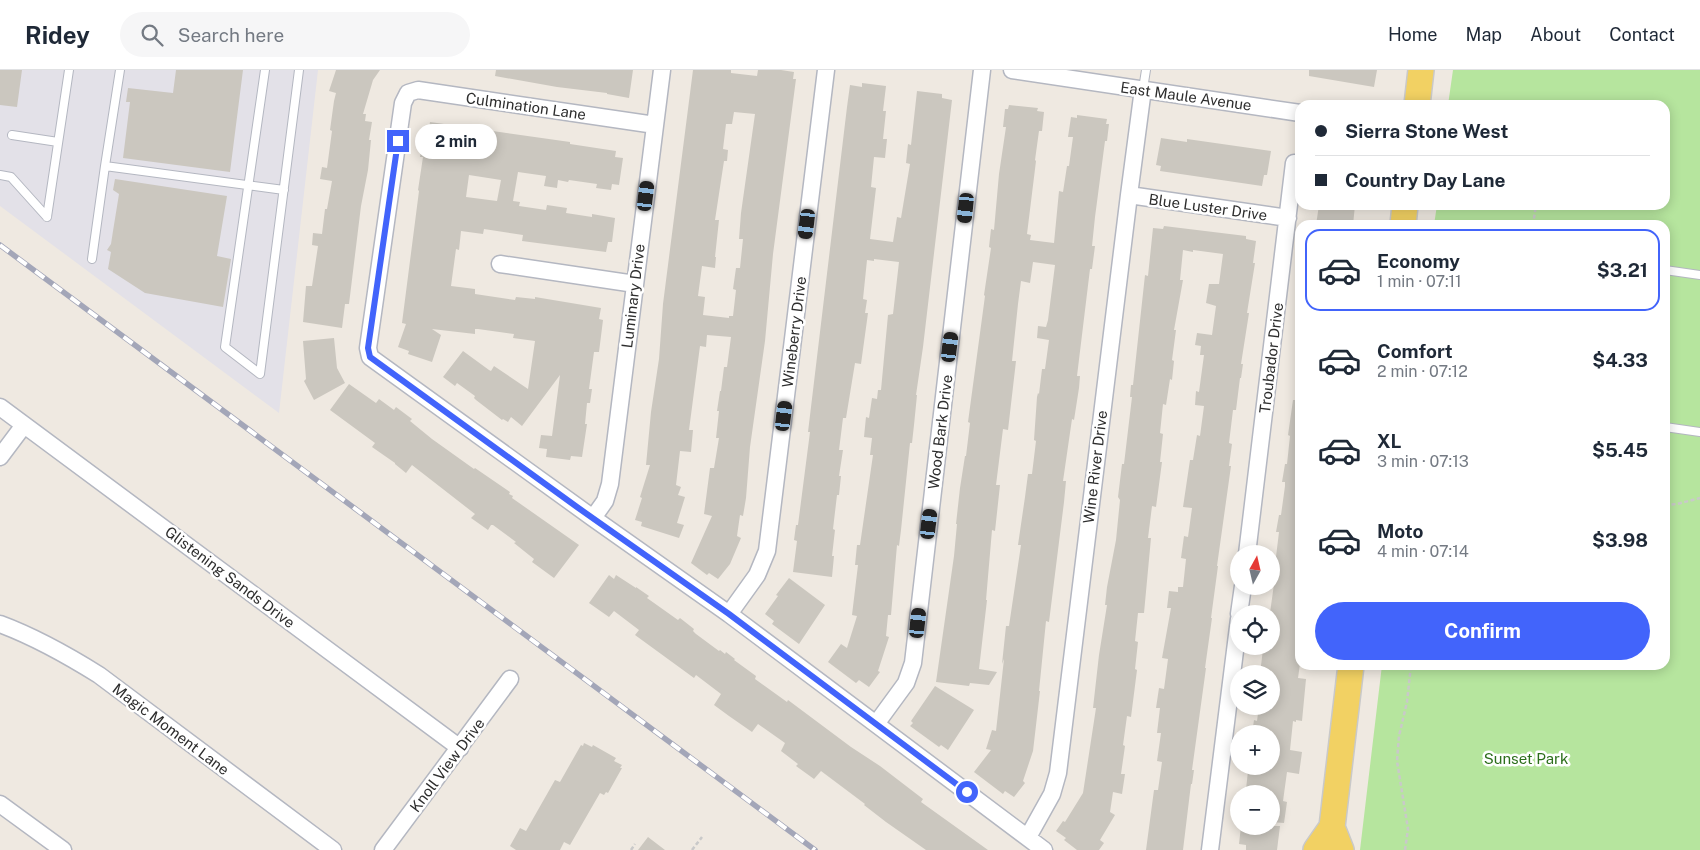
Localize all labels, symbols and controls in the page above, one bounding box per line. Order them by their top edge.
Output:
search box [120,12,470,57]
text: Ridey [25,21,90,49]
icon: search [138,21,166,49]
text: Search here [178,24,284,46]
text: Home [1388,24,1438,45]
text: Map [1466,24,1502,45]
text: About [1530,24,1581,45]
text: Contact [1609,24,1675,45]
street label: East Maule Avenue [1119,78,1253,114]
street label: Culmination Lane [465,89,587,123]
text: Sierra Stone West [1345,120,1508,142]
callout: 2 min [416,124,498,158]
route end [387,130,409,152]
text: 2 min [435,132,477,151]
text: Country Day Lane [1345,169,1505,191]
car [636,180,655,212]
street label: Blue Luster Drive [1148,190,1268,224]
car [956,192,975,224]
car [797,208,816,240]
street label: Luminary Drive [618,243,648,349]
icon: car [1317,248,1362,293]
text: Economy [1377,250,1460,272]
text: $3.21 [1597,259,1648,281]
text: 1 min · 07:11 [1377,272,1462,291]
street label: Wineberry Drive [779,275,809,389]
street label: Troubador Drive [1256,302,1286,414]
car [940,331,959,363]
icon: car [1317,338,1362,383]
text: Comfort [1377,340,1453,362]
text: $4.33 [1592,349,1648,371]
text: 2 min · 07:12 [1377,362,1468,381]
street label: Wood Bark Drive [925,374,955,490]
car [774,400,793,432]
street label: Wine River Drive [1080,409,1110,525]
icon: car [1317,428,1362,473]
text: XL [1377,430,1402,452]
text: $5.45 [1592,439,1648,461]
text: 3 min · 07:13 [1377,452,1469,471]
car [919,508,938,540]
icon: car [1317,518,1362,563]
text: Moto [1377,520,1423,542]
street label: Glistening Sands Drive [162,523,298,631]
text: $3.98 [1592,529,1648,551]
text: 4 min · 07:14 [1377,542,1469,561]
north arrow [1230,545,1280,595]
map controls [1230,545,1280,835]
button: Confirm [1315,602,1650,660]
button: locate [1230,605,1280,655]
car [908,607,927,639]
button: layers [1230,665,1280,715]
street label: Magic Moment Lane [110,680,232,778]
street label: Knoll View Drive [406,715,488,815]
button: + [1230,725,1280,775]
park label: Sunset Park [1484,750,1568,767]
route start [956,781,978,803]
button: − [1230,785,1280,835]

